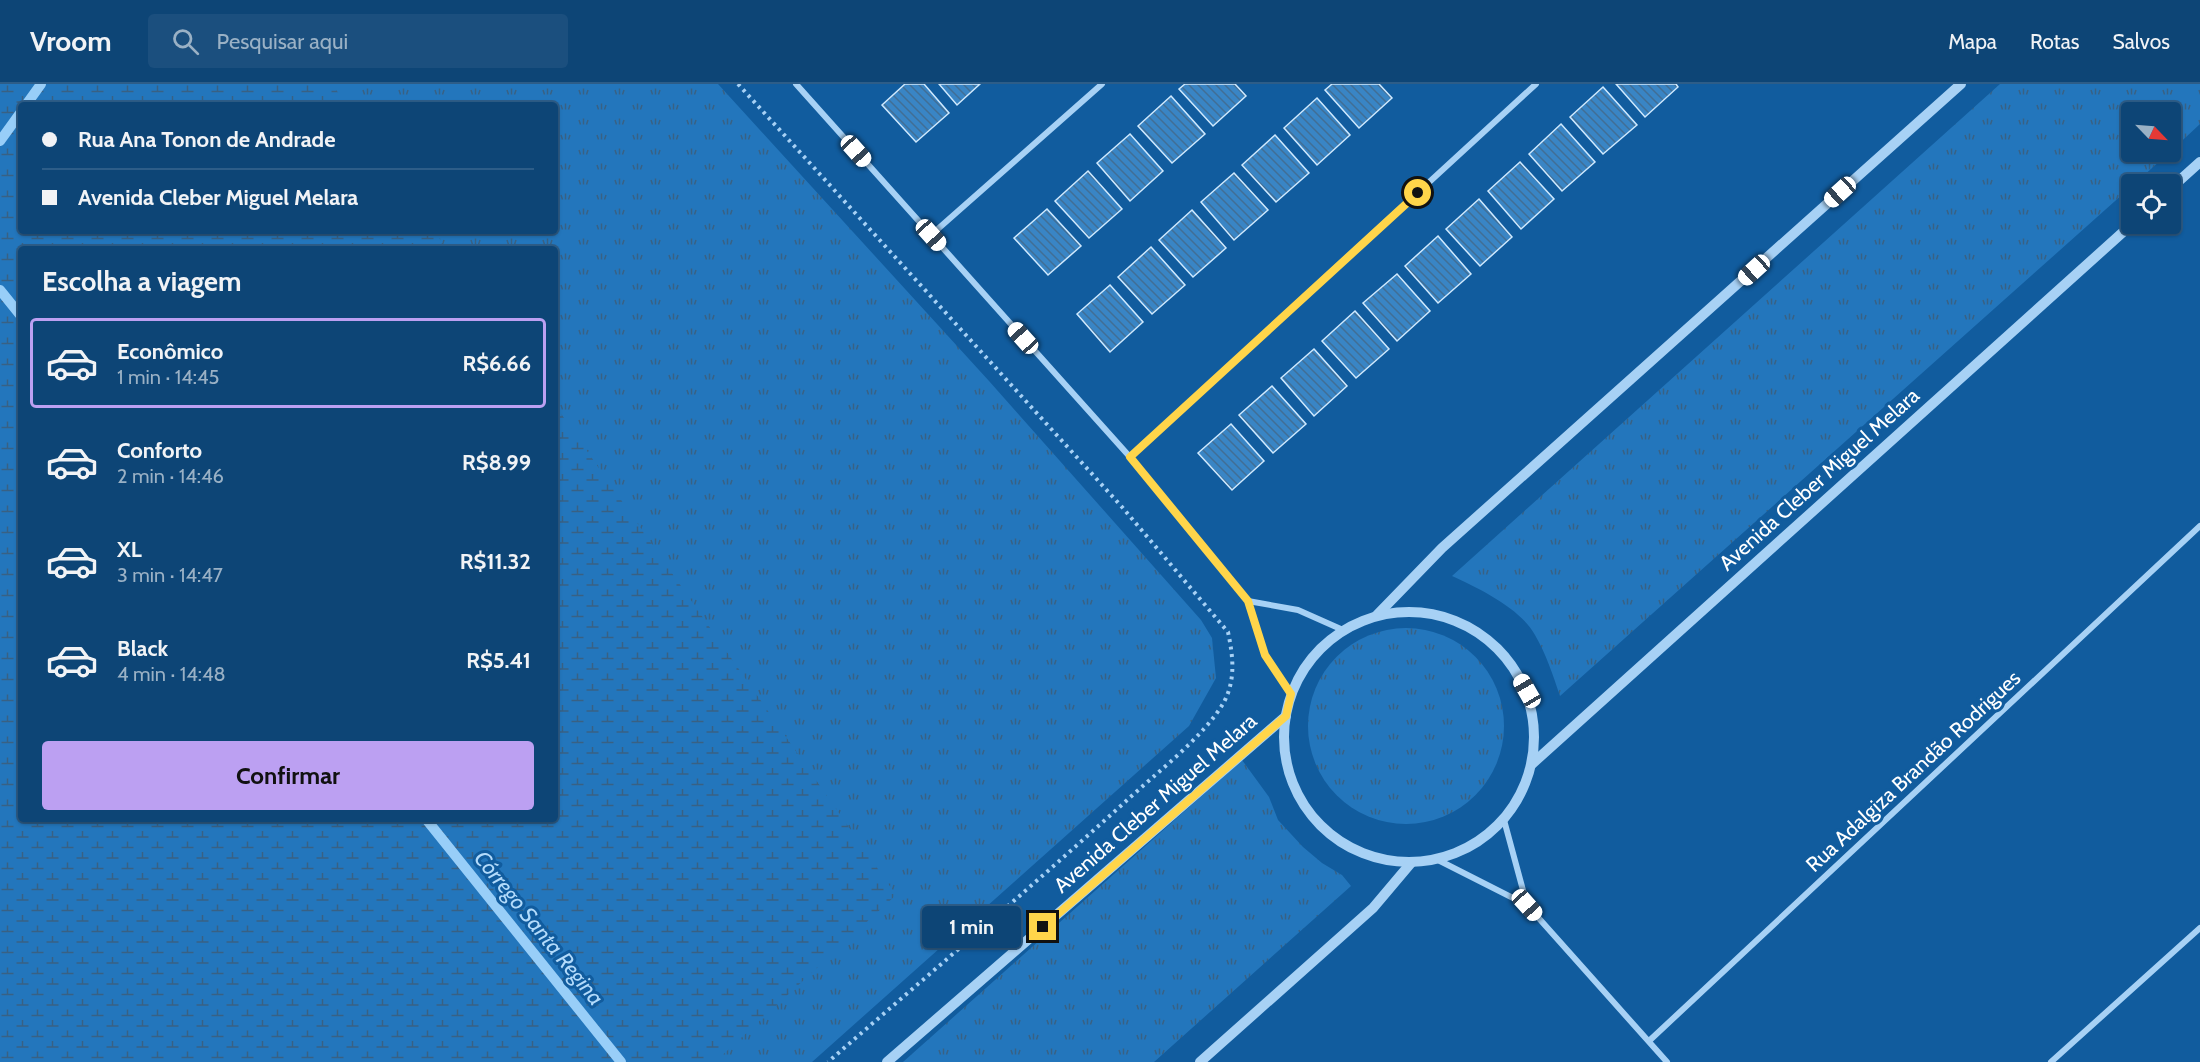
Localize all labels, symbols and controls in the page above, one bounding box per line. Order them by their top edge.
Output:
search box [148,14,568,68]
text: Vroom [30,24,112,58]
icon: search [169,25,202,58]
text: Pesquisar aqui [217,28,348,55]
text: Mapa [1948,29,1997,54]
text: Rotas [2030,29,2079,54]
text: Salvos [2112,29,2170,54]
north arrow [2121,102,2181,162]
map controls [2121,102,2181,234]
text: Rua Ana Tonon de Andrade [78,126,336,153]
car [837,132,875,170]
car [1821,173,1859,211]
button: locate [2121,174,2181,234]
route start [1404,179,1431,206]
text: Avenida Cleber Miguel Melara [78,184,358,211]
car [912,216,950,254]
car [1735,251,1773,289]
text: Escolha a viagem [42,265,241,298]
car [1004,319,1042,357]
icon: car [45,336,99,390]
text: Econômico [117,338,223,365]
text: R$6.66 [462,350,531,377]
text: 1 min · 14:45 [117,365,219,389]
street label: Avenida Cleber Miguel Melara [1714,383,1924,575]
icon: car [45,435,99,489]
text: Conforto [117,437,202,464]
text: R$8.99 [462,449,531,476]
text: 2 min · 14:46 [117,464,224,488]
icon: car [45,534,99,588]
text: XL [117,536,142,563]
text: R$11.32 [460,548,531,575]
text: 3 min · 14:47 [117,563,223,587]
icon: car [45,633,99,687]
text: Black [117,635,168,662]
text: R$5.41 [466,647,531,674]
text: 4 min · 14:48 [117,662,226,686]
street label: Rua Adalgiza Brandão Rodrigues [1801,665,2026,877]
car [1510,671,1544,711]
street label: Avenida Cleber Miguel Melara [1049,708,1261,898]
button: Confirmar [42,741,534,810]
water label: Córrego Santa Regina [468,845,610,1011]
car [1508,886,1546,924]
callout: 1 min [923,906,1022,948]
route end [1029,913,1056,940]
text: 1 min [949,915,994,939]

